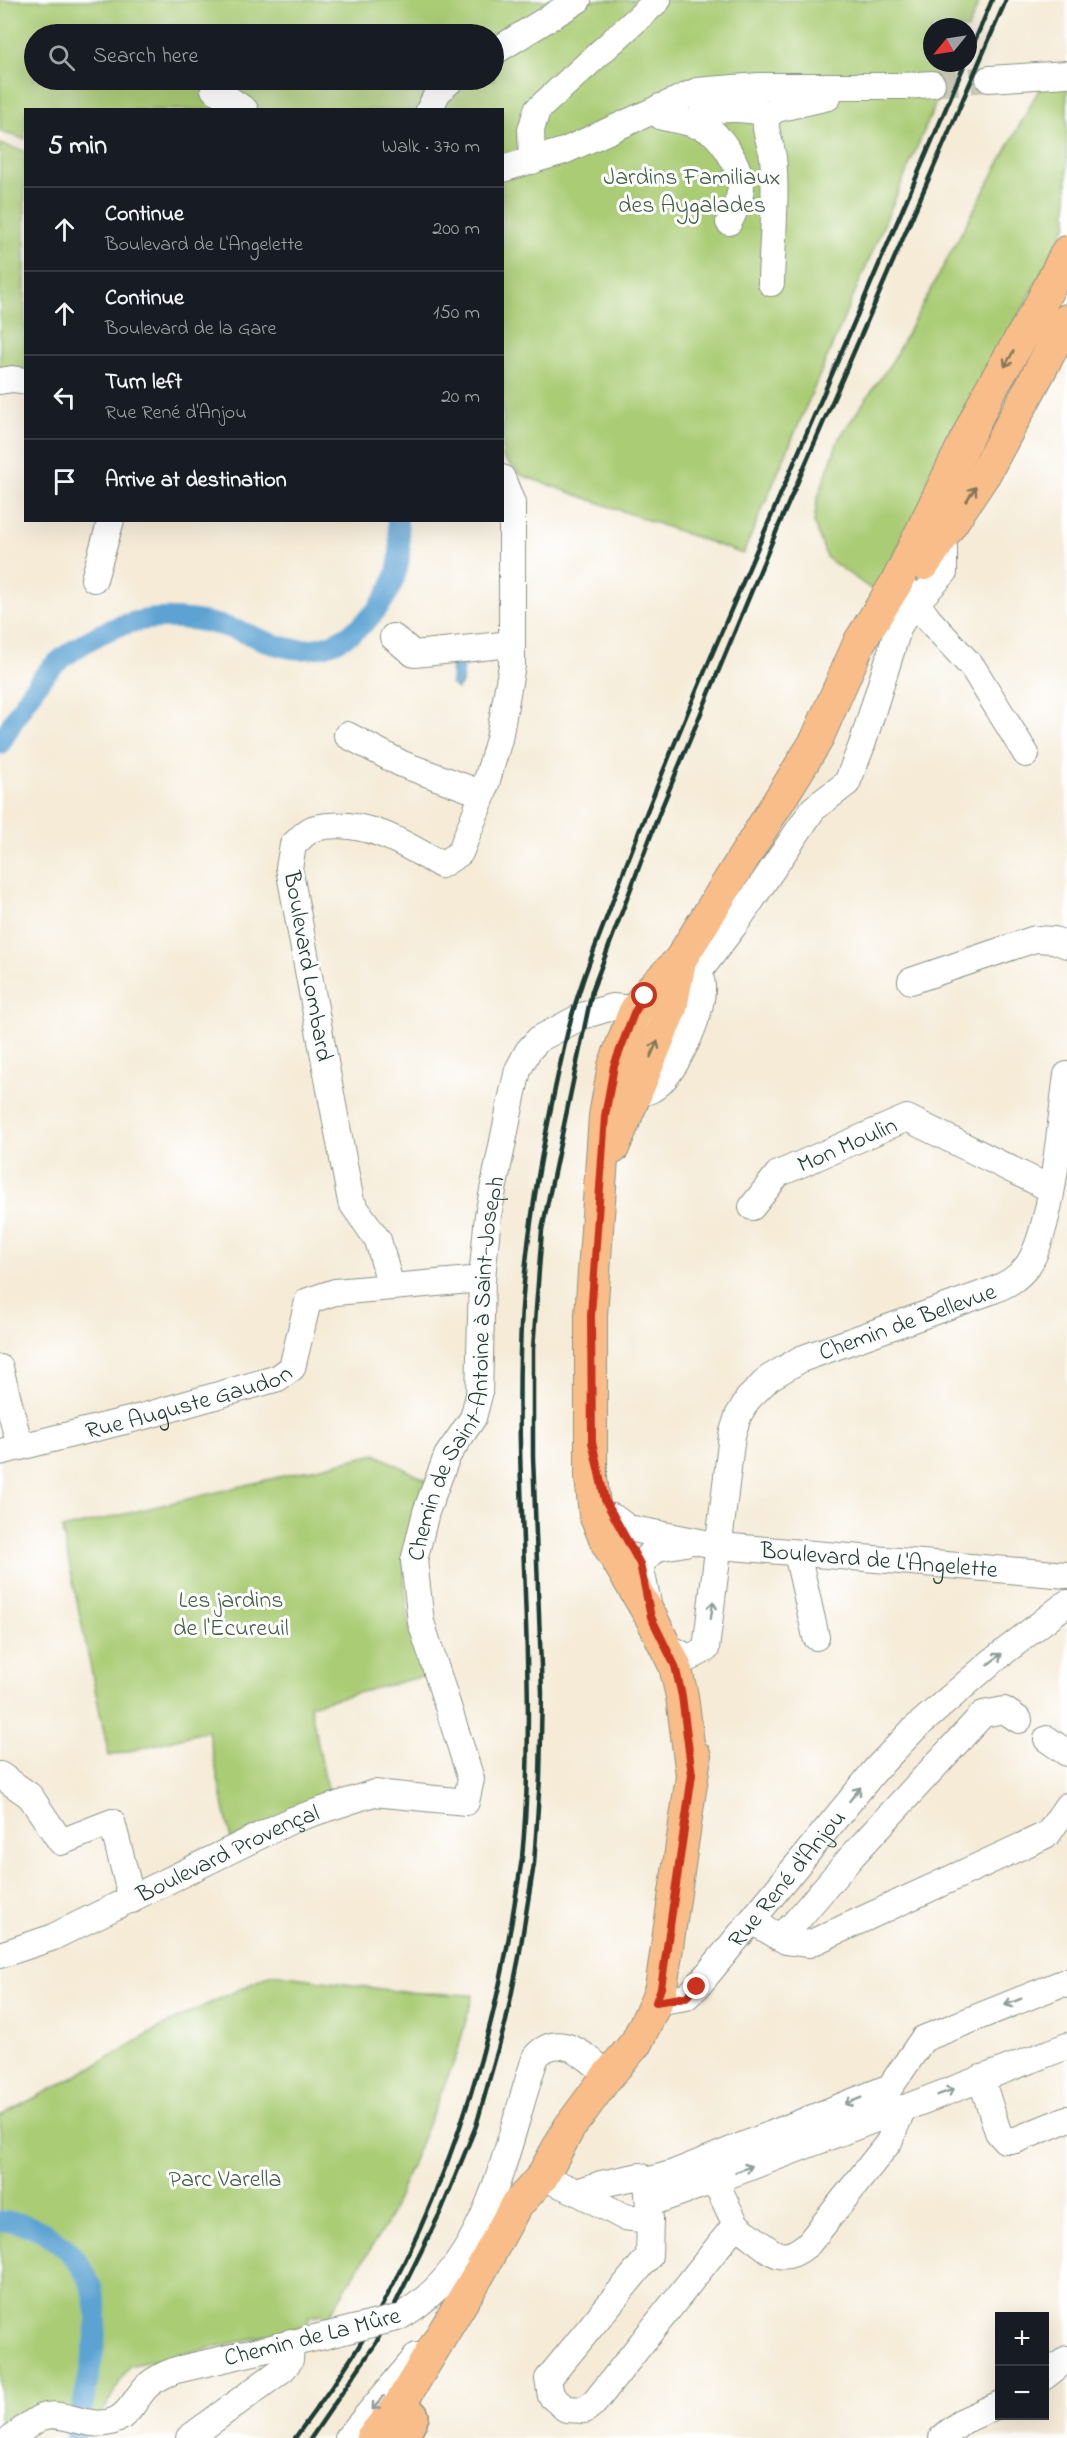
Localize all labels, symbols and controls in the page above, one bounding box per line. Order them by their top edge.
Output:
north arrow [923,18,977,72]
search box [24,24,504,90]
icon: search [45,41,78,74]
text: Search here [93,41,198,73]
text: 5 min [48,128,107,166]
text: Walk · 370 m [382,133,480,162]
park label: Jardins Familiaux des Aygalades [603,161,781,225]
text: Continue [105,199,184,231]
icon: ahead [48,213,81,246]
text: 200 m [432,215,480,244]
text: Boulevard de L'Angelette [105,231,303,260]
text: Continue [105,283,184,315]
icon: ahead [48,297,81,330]
text: 150 m [433,299,480,328]
text: Boulevard de la Gare [105,315,276,344]
one-way arrow [1002,350,1014,367]
text: Turn left [105,367,182,399]
icon: left [48,381,81,414]
text: 20 m [441,383,480,412]
text: Rue René d'Anjou [105,399,247,428]
icon: arrive [48,465,81,498]
text: Arrive at destination [105,465,287,497]
one-way arrow [965,486,977,502]
street label: Boulevard Lombard [272,867,341,1065]
route start [631,982,657,1008]
one-way arrow [649,1040,660,1059]
street label: Mon Moulin [792,1109,903,1184]
street label: Chemin de Saint-Antoine à Saint-Joseph [400,1173,515,1565]
street label: Chemin de Bellevue [815,1276,1002,1371]
street label: Rue Auguste Gaudon [82,1358,301,1450]
street label: Boulevard de L'Angelette [758,1534,999,1589]
park label: Les jardins de l'Ecureuil [173,1584,289,1647]
one-way arrow [706,1601,717,1621]
one-way arrow [987,1653,1003,1666]
one-way arrow [849,1787,862,1803]
street label: Boulevard Provençal [130,1797,324,1914]
street label: Rue René d'Anjou [721,1803,856,1957]
route end [683,1973,709,1999]
one-way arrow [1004,1997,1023,2008]
one-way arrow [936,2085,955,2096]
one-way arrow [844,2096,863,2107]
park label: Parc Varella [169,2163,281,2198]
one-way arrow [735,2163,753,2174]
street label: Chemin de La Mûre [221,2300,405,2377]
map controls [995,2312,1049,2420]
button: + [995,2312,1049,2366]
button: − [995,2366,1049,2420]
one-way arrow [371,2395,384,2411]

